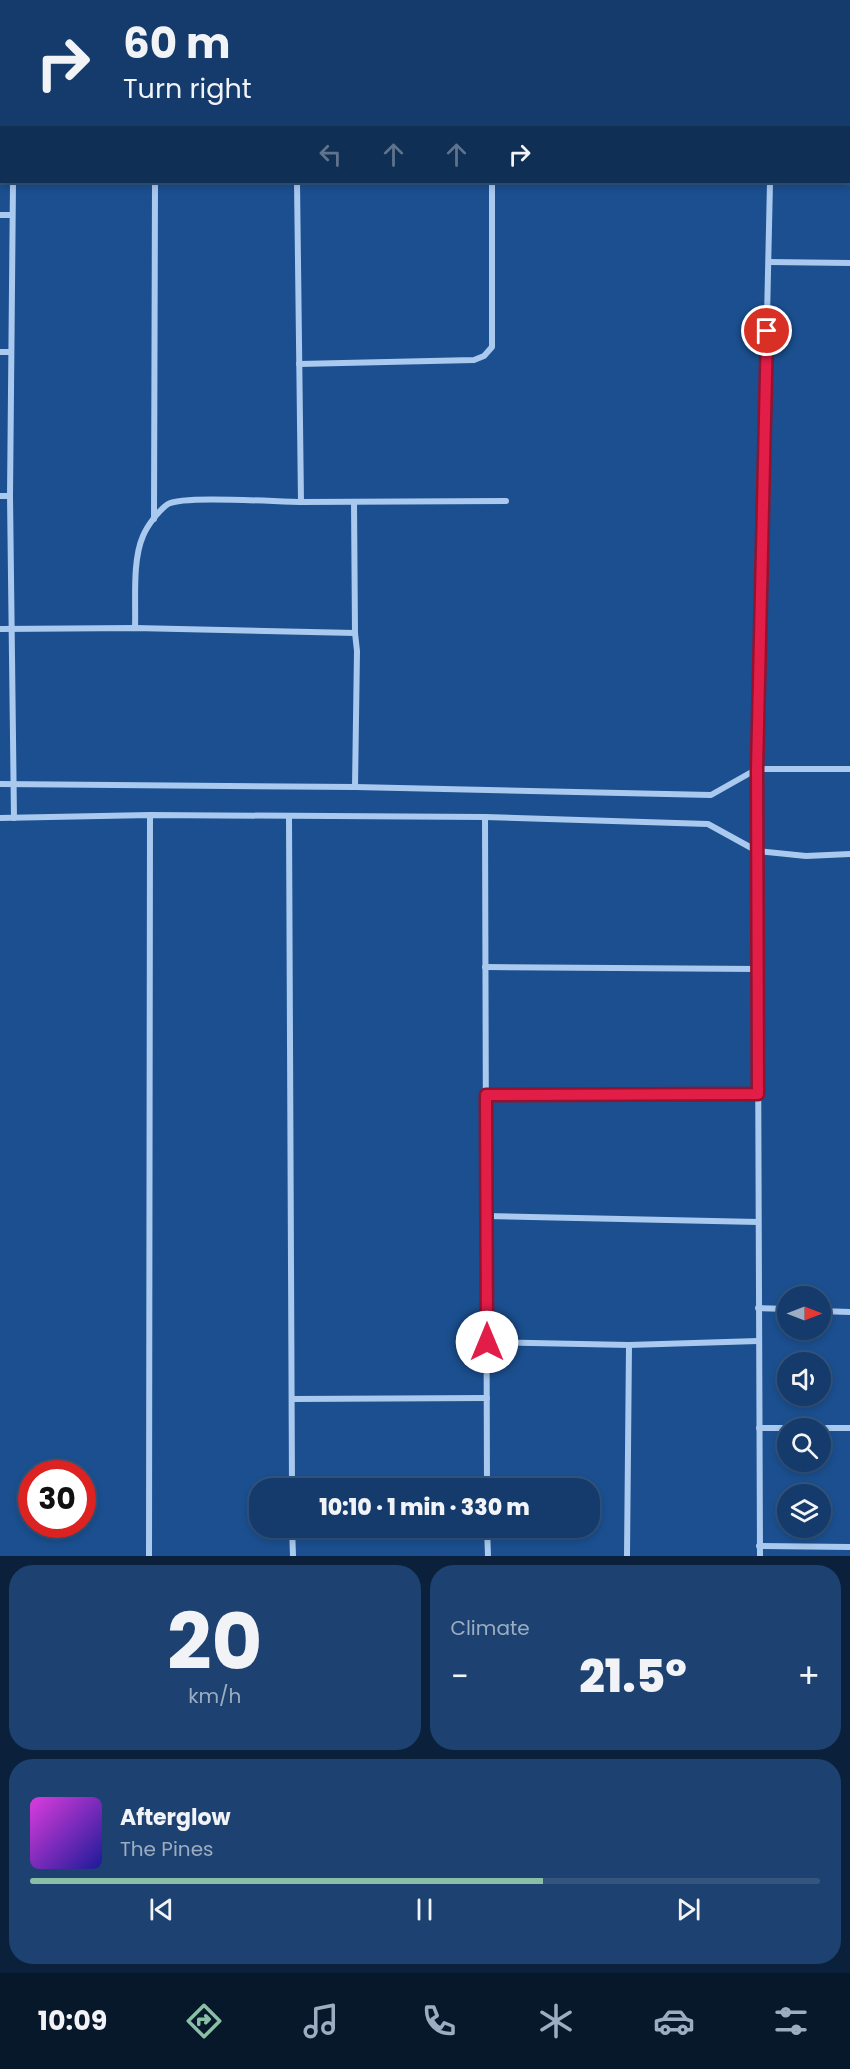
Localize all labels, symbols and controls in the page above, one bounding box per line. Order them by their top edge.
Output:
text: 60 m [123,14,231,73]
icon: right [24,24,102,102]
text: Turn right [123,70,252,107]
icon: left [314,138,347,171]
icon: ahead [377,138,410,171]
icon: ahead [440,138,473,171]
icon: right [503,138,536,171]
pin [741,305,792,356]
icon: arrive [750,314,783,347]
north arrow [777,1286,831,1340]
map controls [777,1286,831,1538]
position arrow [455,1310,519,1374]
button: sound [777,1352,831,1406]
button: search [777,1418,831,1472]
speed limit sign: 30 [18,1460,96,1538]
button: layers [777,1484,831,1538]
text: 10:10 · 1 min · 330 m [319,1492,530,1523]
text: 20 [167,1587,262,1696]
text: Climate [451,1614,530,1642]
text: 21.5° [579,1645,687,1708]
text: − [451,1653,469,1700]
text: + [797,1653,820,1700]
text: km/h [188,1682,241,1710]
text: Afterglow [120,1802,231,1833]
text: The Pines [120,1835,214,1863]
icon: previous [145,1893,178,1926]
icon: pause [408,1893,441,1926]
icon: next [672,1893,705,1926]
icon: directions [183,2000,225,2042]
icon: music [300,2000,342,2042]
icon: phone [418,2000,460,2042]
icon: climate [535,2000,577,2042]
icon: car [653,2000,695,2042]
icon: filters [770,2000,812,2042]
text: 10:09 [38,2002,107,2039]

